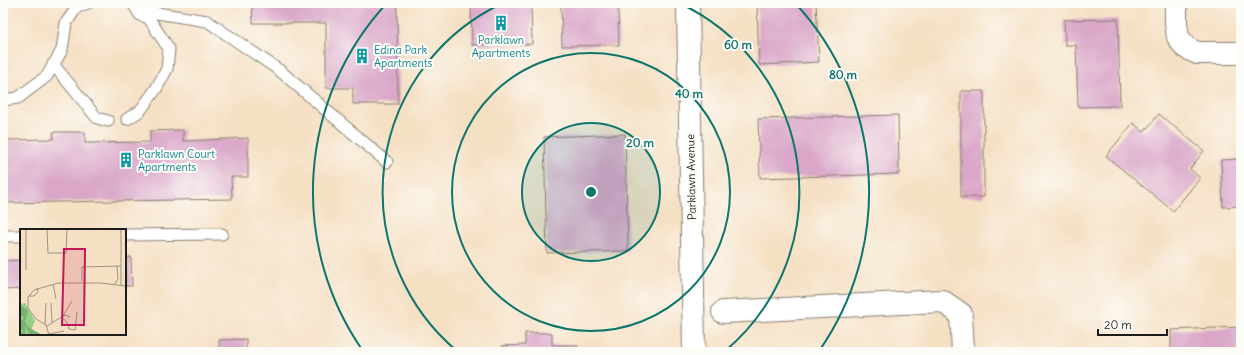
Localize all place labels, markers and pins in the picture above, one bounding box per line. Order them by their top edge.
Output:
building icon: Parklawn Apartments [492,14,510,32]
place label: Parklawn Apartments [472,33,530,60]
place label: Edina Park Apartments [374,43,432,70]
building icon: Edina Park Apartments [353,47,371,65]
place label: Parklawn Court Apartments [138,147,215,174]
building icon: Parklawn Court Apartments [117,151,135,169]
centre of rings [584,185,598,199]

